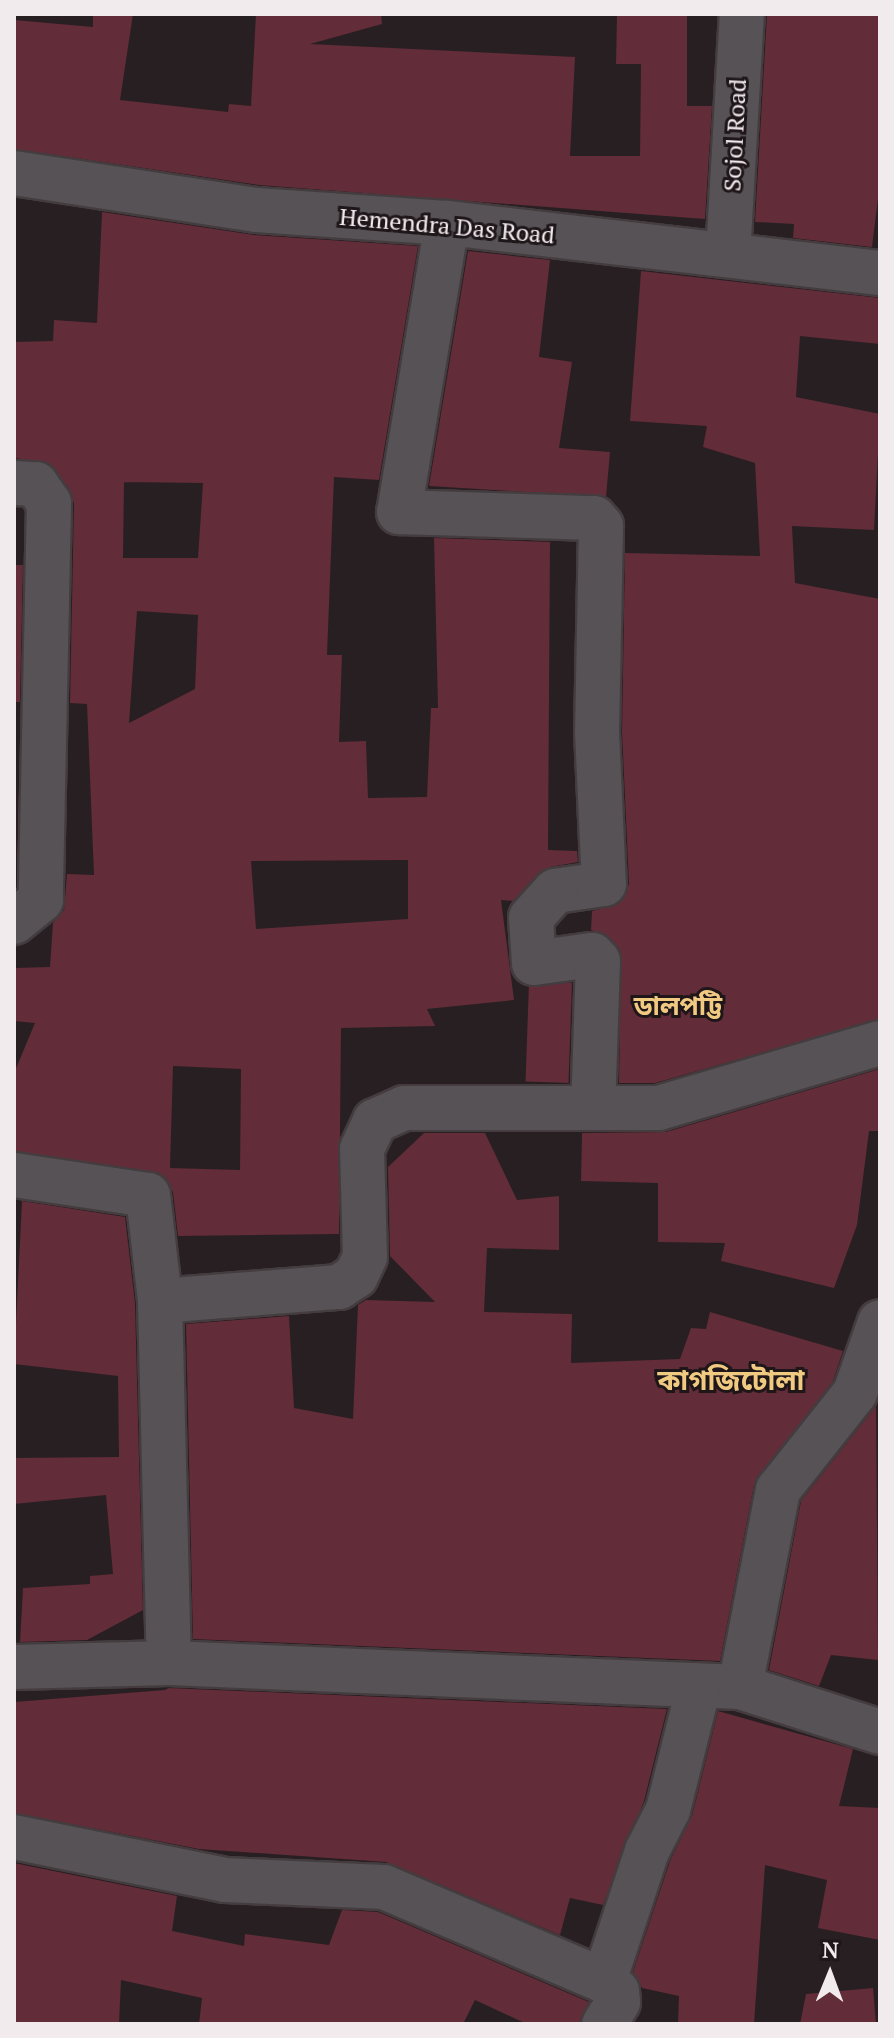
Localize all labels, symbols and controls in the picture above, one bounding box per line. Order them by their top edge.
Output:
street label: Sojol Road [718,78,752,192]
street label: Hemendra Das Road [338,202,556,250]
district label: ডালপট্টি [634,990,722,1022]
district label: কাগজিটোলা [657,1363,805,1397]
north arrow [790,1934,870,2014]
text: N [822,1935,839,1964]

